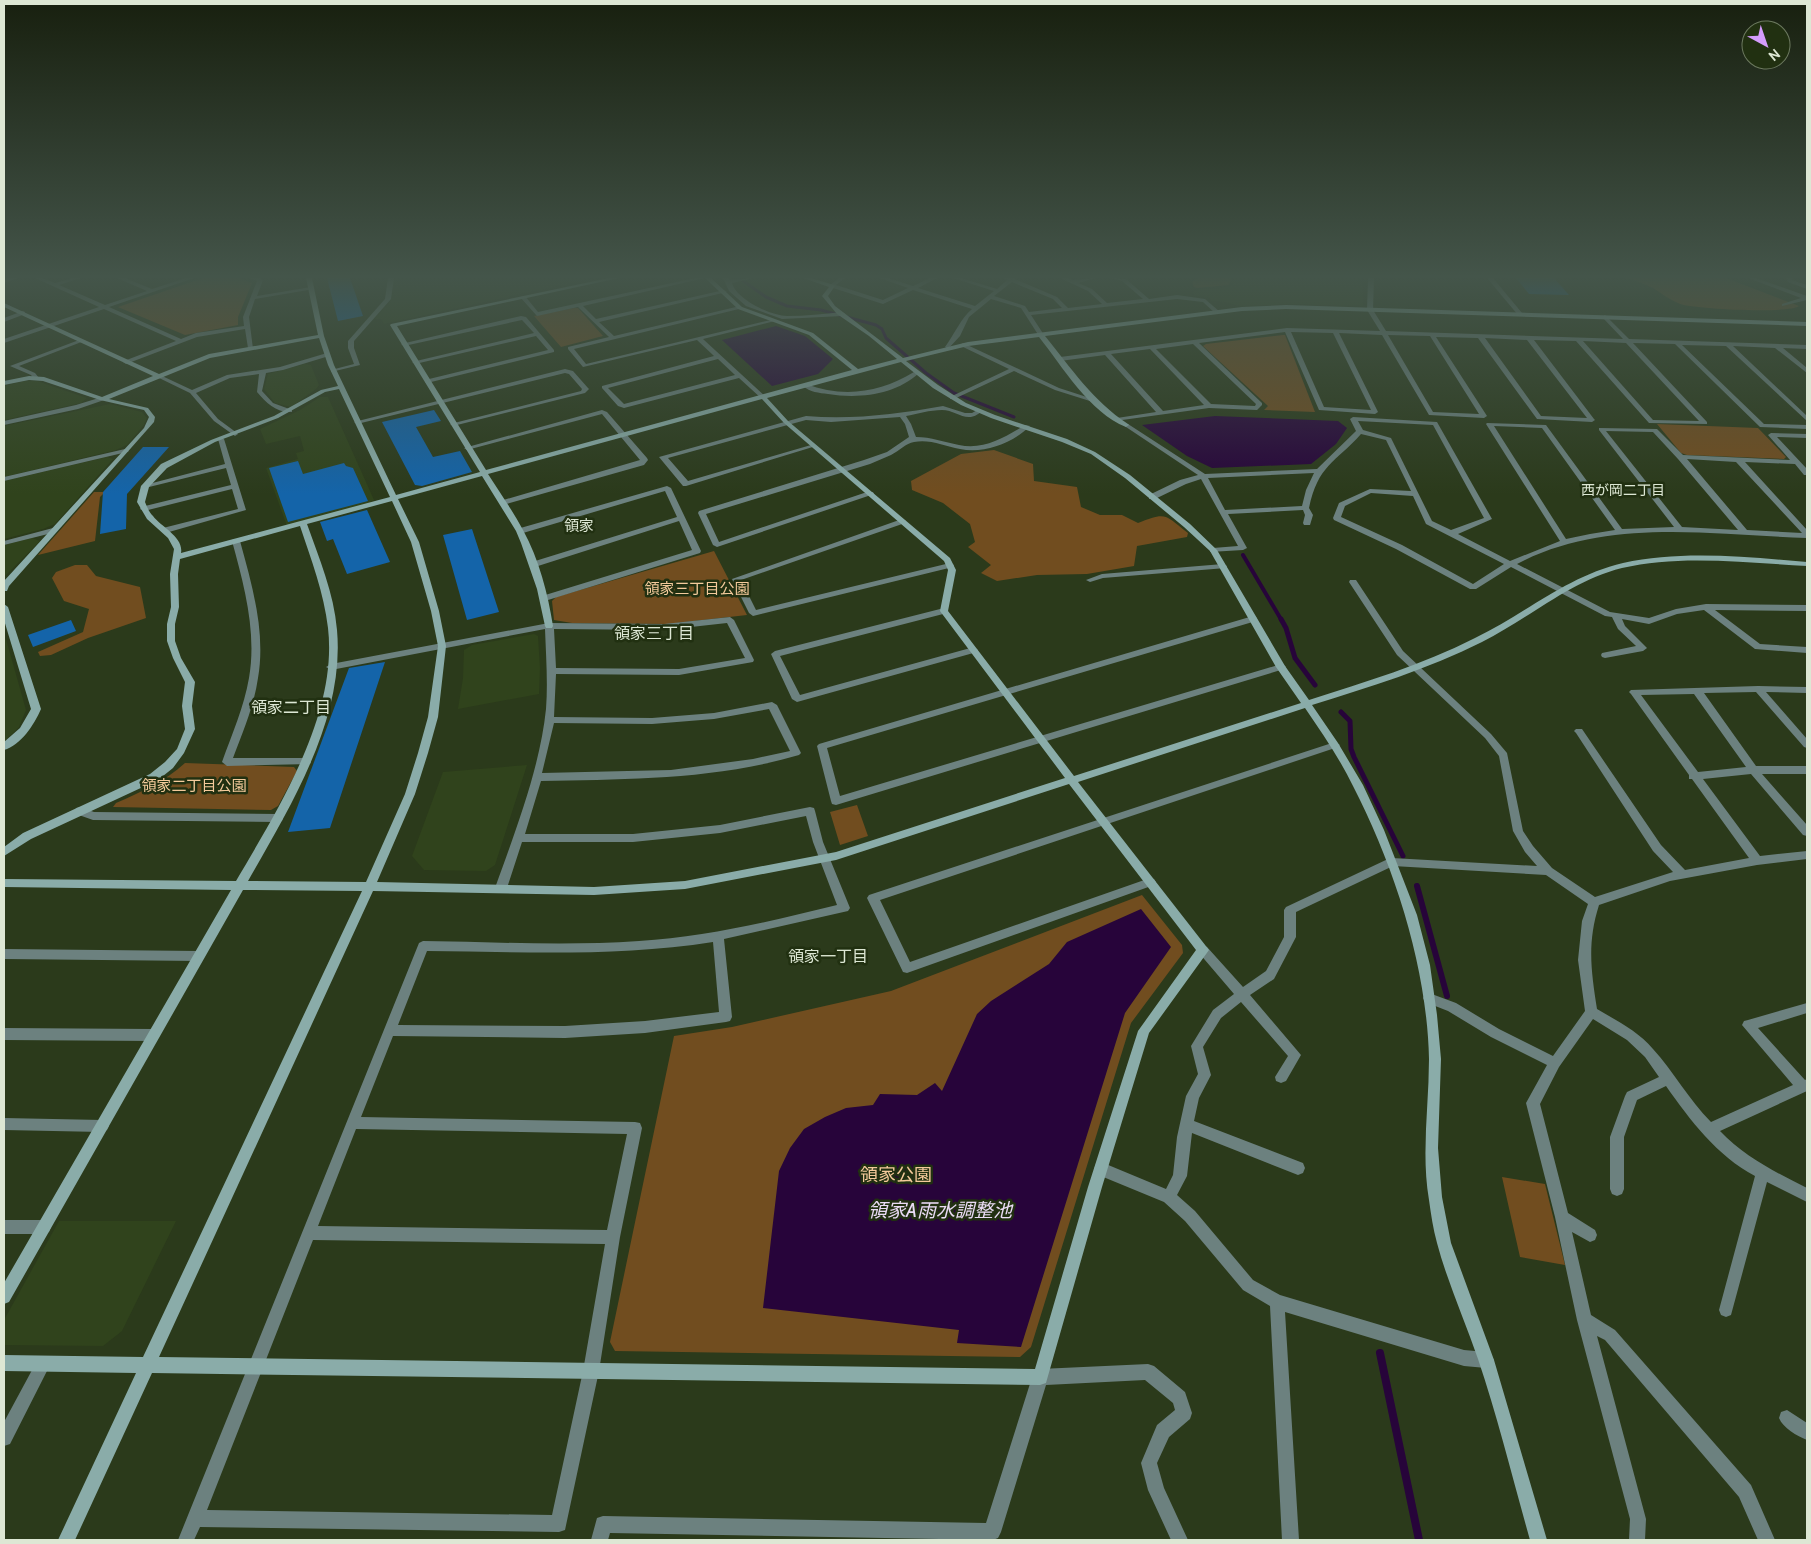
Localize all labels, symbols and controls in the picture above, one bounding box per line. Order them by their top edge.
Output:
north arrow [1741,20,1791,70]
text: N [1765,45,1784,65]
district label: 西が岡二丁目 [1581,481,1665,499]
district label: 領家 [564,517,594,535]
park label: 領家三丁目公園 [644,580,750,598]
district label: 領家三丁目 [614,624,694,643]
district label: 領家二丁目 [251,698,331,717]
park label: 領家二丁目公園 [141,777,247,795]
district label: 領家一丁目 [788,947,868,966]
park label: 領家公園 [860,1164,932,1186]
water label: 領家A雨水調整池 [868,1199,1014,1222]

